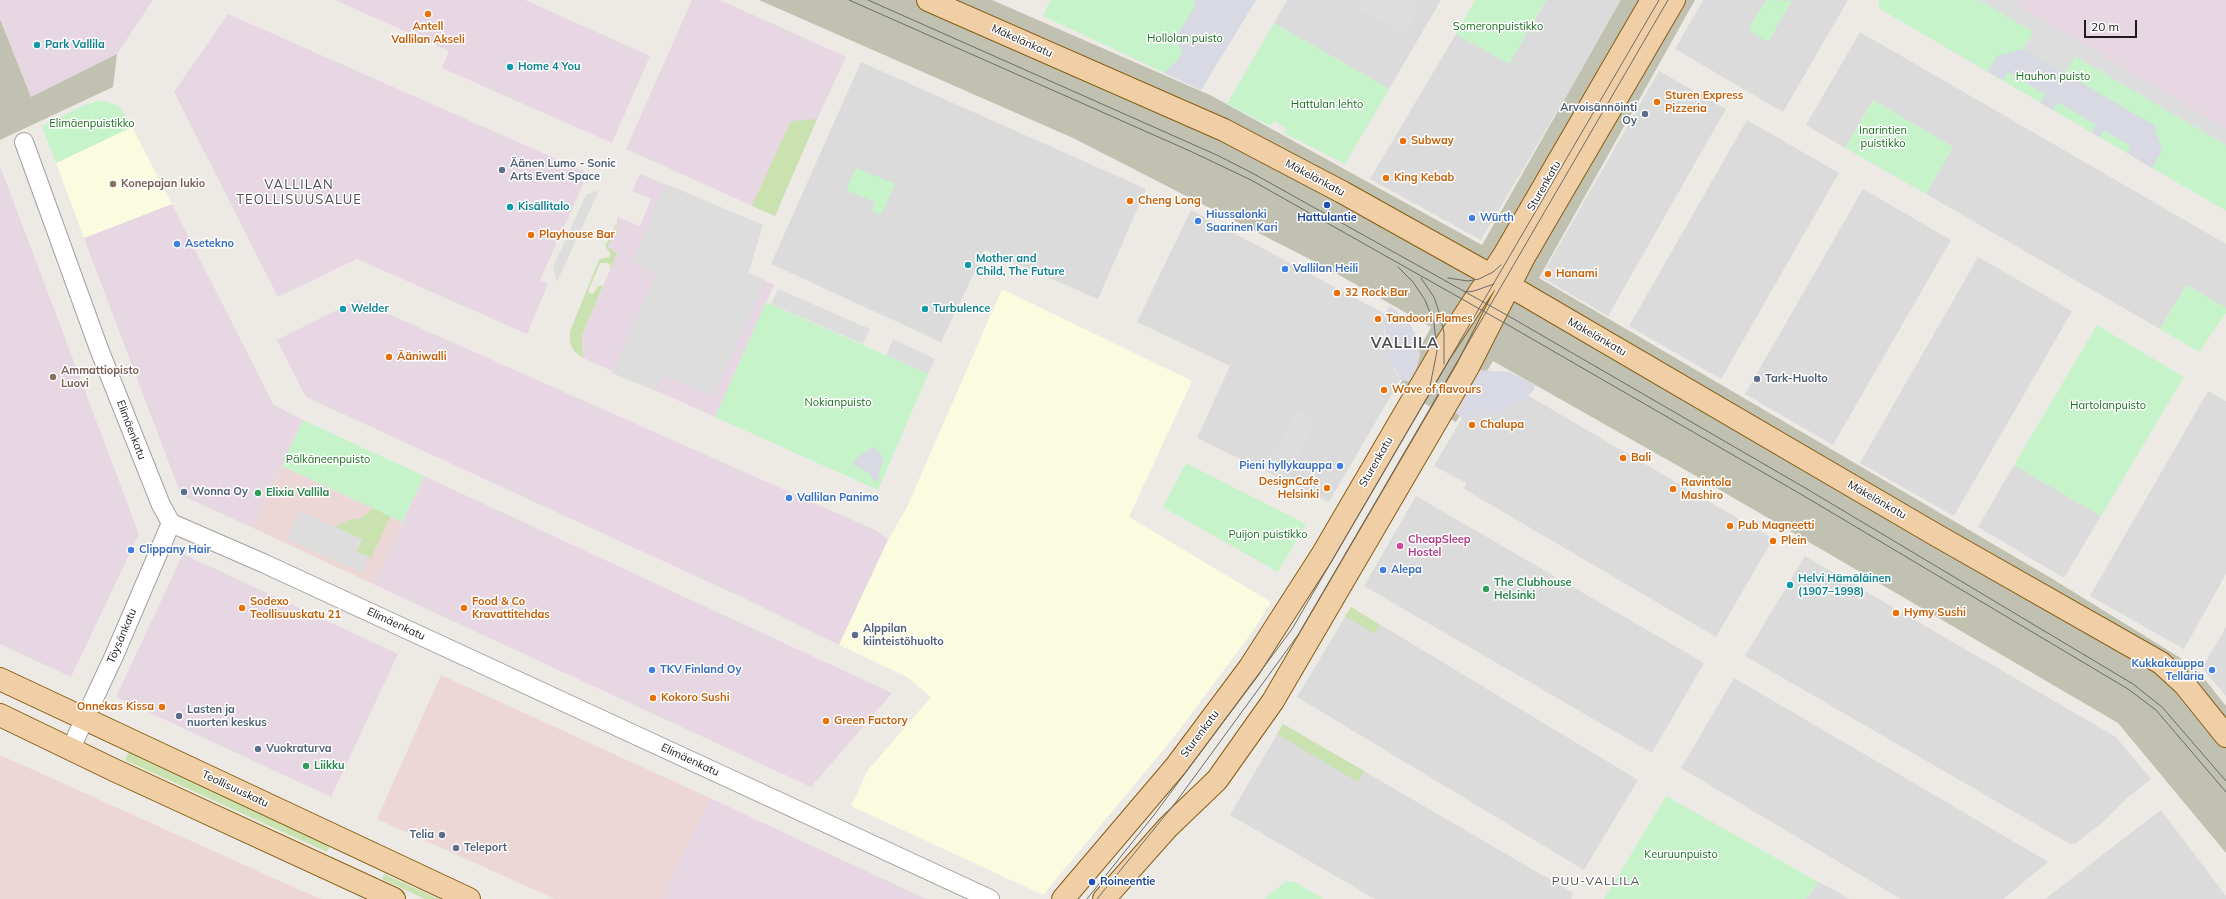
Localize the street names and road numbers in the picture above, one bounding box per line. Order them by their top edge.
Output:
street label: Mäkelänkatu [989,22,1055,60]
street label: Mäkelänkatu [1283,157,1347,199]
street label: Sturenkatu [1524,159,1564,213]
street label: Mäkelänkatu [1565,315,1629,359]
street label: Elimäenkatu [114,398,148,462]
street label: Sturenkatu [1356,435,1396,489]
street label: Mäkelänkatu [1845,478,1909,522]
street label: Elimäenkatu [365,605,427,643]
street label: Töysänkatu [104,606,140,666]
street label: Sturenkatu [1178,708,1222,760]
street label: Elimäenkatu [659,741,721,779]
street label: Teollisuuskatu [200,768,270,810]

